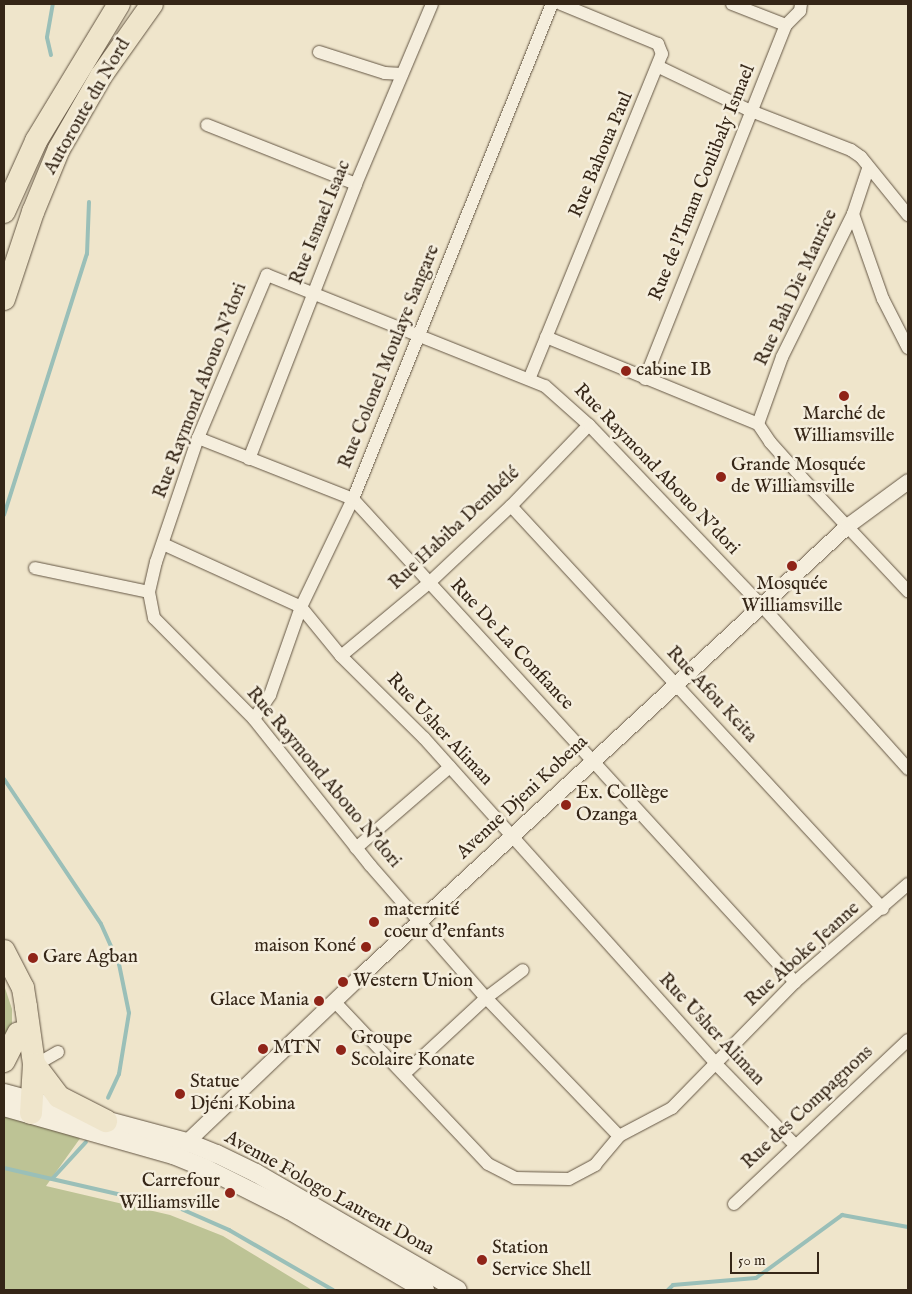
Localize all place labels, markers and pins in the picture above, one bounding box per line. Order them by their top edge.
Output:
place label: cabine IB [636,360,711,382]
marker: cabine IB [620,365,632,377]
marker: Marché de Williamsville [838,390,850,402]
place label: Marché de Williamsville [794,404,894,448]
place label: Grande Mosquée de Williamsville [731,455,866,499]
marker: Grande Mosquée de Williamsville [715,471,727,483]
marker: Mosquée Williamsville [786,560,798,572]
place label: Mosquée Williamsville [742,574,842,618]
place label: Ex. Collège Ozanga [576,783,668,827]
marker: Ex. Collège Ozanga [560,799,572,811]
place label: maternité coeur d'enfants [384,900,504,944]
marker: maternité coeur d'enfants [368,916,380,928]
place label: maison Koné [254,936,356,958]
marker: maison Koné [360,941,372,953]
place label: Gare Agban [43,947,138,969]
marker: Gare Agban [27,952,39,964]
place label: Western Union [353,971,473,993]
marker: Western Union [337,976,349,988]
place label: Glace Mania [210,990,309,1012]
marker: Glace Mania [313,995,325,1007]
place label: Groupe Scolaire Konate [351,1028,475,1072]
place label: MTN [273,1038,321,1060]
marker: MTN [257,1043,269,1055]
marker: Groupe Scolaire Konate [335,1044,347,1056]
place label: Statue Djéni Kobina [190,1072,295,1116]
marker: Statue Djéni Kobina [174,1088,186,1100]
place label: Carrefour Williamsville [119,1171,220,1215]
marker: Carrefour Williamsville [224,1187,236,1199]
place label: Station Service Shell [492,1238,591,1282]
marker: Station Service Shell [476,1254,488,1266]

